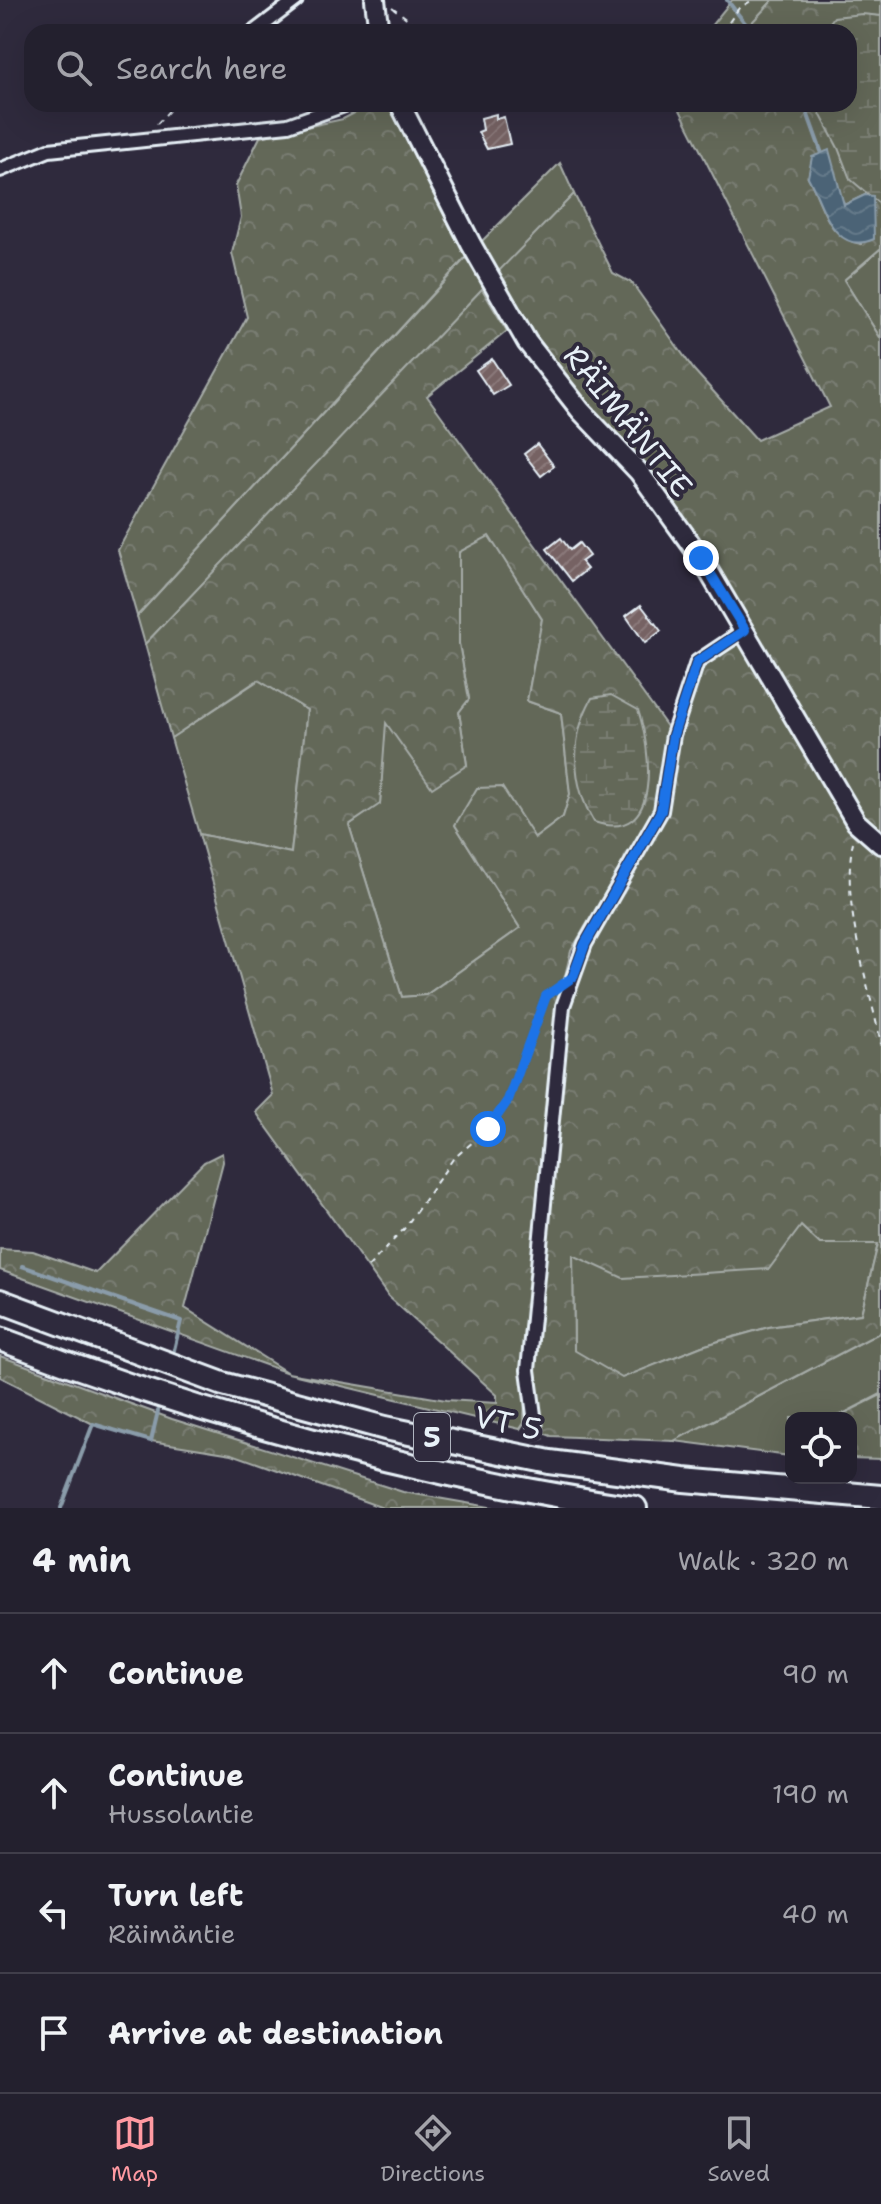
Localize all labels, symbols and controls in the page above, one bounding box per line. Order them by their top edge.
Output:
search box [24,24,857,112]
icon: search [52,46,96,90]
text: Search here [116,48,287,89]
street label: RÄIMÄNTIE [554,337,702,505]
route end [683,540,719,576]
route start [470,1111,506,1147]
street label: VT 5 [471,1396,545,1450]
map controls [785,1412,857,1484]
button: locate [785,1412,857,1484]
road number: 5 [414,1413,450,1461]
text: 4 min [32,1537,131,1583]
text: Walk · 320 m [678,1543,849,1578]
icon: ahead [32,1651,76,1695]
text: Continue [108,1653,244,1694]
text: 90 m [782,1656,849,1691]
text: Continue [108,1755,244,1796]
icon: ahead [32,1771,76,1815]
text: 190 m [772,1776,849,1811]
text: Hussolantie [108,1796,254,1831]
text: Turn left [108,1875,243,1916]
icon: left [32,1891,76,1935]
text: 40 m [782,1896,849,1931]
text: Räimäntie [108,1916,235,1951]
icon: arrive [32,2011,76,2055]
text: Arrive at destination [108,2013,443,2054]
tab: Map [111,2111,158,2188]
tab: Directions [380,2111,485,2188]
tab: Saved [707,2111,770,2188]

